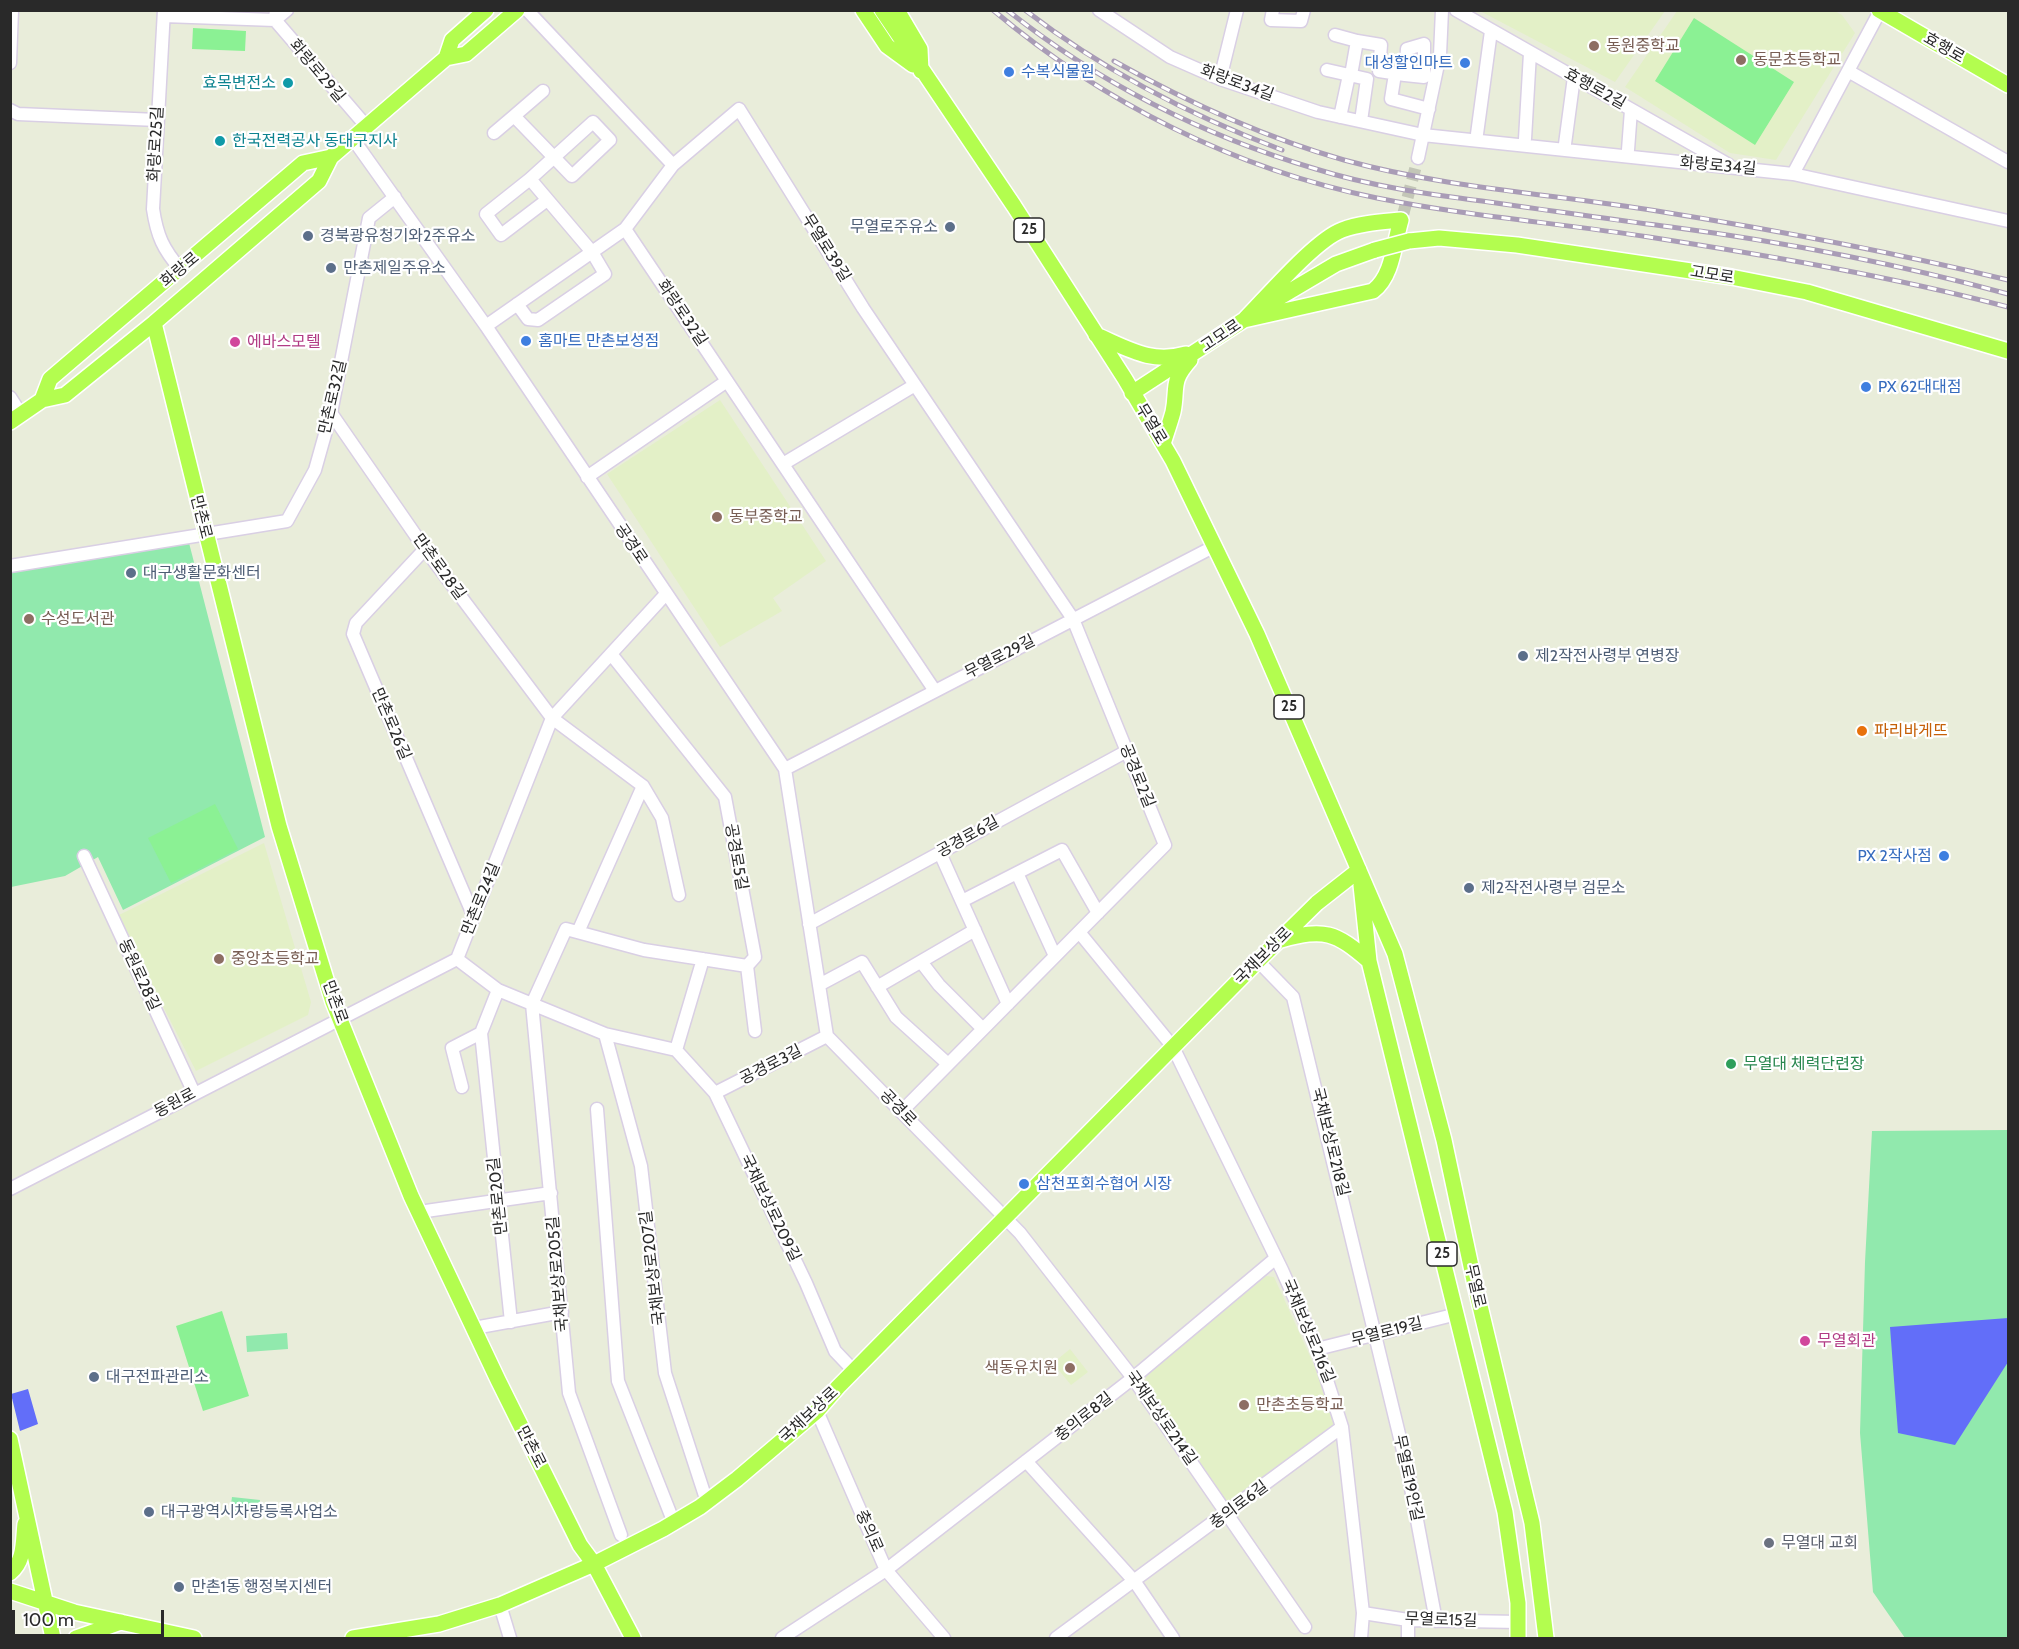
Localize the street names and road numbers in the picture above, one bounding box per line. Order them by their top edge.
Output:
street label: 효행로 [1920,29,1968,67]
street label: 화랑로29길 [285,36,349,106]
street label: 화랑로34길 [1198,61,1276,105]
street label: 효행로2길 [1561,64,1629,114]
street label: 화랑로25길 [144,106,168,182]
street label: 화랑로34길 [1679,153,1757,179]
street label: 무열로39길 [798,210,854,286]
road number: 25 [1014,218,1044,242]
street label: 화랑로 [157,248,203,292]
street label: 고모로 [1689,262,1735,288]
street label: 화랑로32길 [653,276,711,350]
street label: 고모로 [1197,316,1245,356]
street label: 만촌로32길 [315,358,351,436]
street label: 무열로 [1131,400,1171,448]
street label: 만촌로 [186,493,216,541]
street label: 공경로 [611,520,651,568]
street label: 만촌로28길 [409,530,469,604]
street label: 무열로29길 [962,631,1038,683]
street label: 만촌로26길 [367,685,415,763]
road number: 25 [1274,695,1304,719]
street label: 공경로2길 [1116,741,1158,811]
street label: 공경로6길 [934,812,1002,862]
street label: 공경로5길 [721,822,751,892]
street label: 만촌로24길 [458,860,504,938]
street label: 국채보상로 [1230,923,1296,989]
street label: 동원로28길 [114,936,164,1014]
street label: 만촌로 [318,978,352,1026]
street label: 공경로3길 [737,1041,805,1089]
street label: 동원로 [151,1084,199,1122]
street label: 공경로 [876,1085,920,1131]
street label: 국채보상로218길 [1307,1086,1353,1198]
street label: 국채보상로209길 [736,1151,804,1265]
street label: 만촌로20길 [484,1156,512,1236]
street label: 국채보상로207길 [636,1209,670,1327]
street label: 국채보상로205길 [543,1215,573,1333]
road number: 25 [1427,1242,1457,1266]
street label: 무열로 [1461,1262,1489,1310]
street label: 국채보상로216길 [1277,1276,1339,1386]
street label: 무열로19길 [1349,1314,1425,1350]
street label: 국채보상로214길 [1121,1367,1201,1469]
street label: 국채보상로 [776,1383,842,1447]
street label: 충의로8길 [1051,1388,1117,1446]
street label: 만촌로 [512,1423,550,1471]
street label: 무열로19안길 [1389,1433,1427,1523]
street label: 충의로6길 [1206,1477,1272,1533]
street label: 충의로 [851,1507,887,1555]
street label: 무열로15길 [1404,1609,1478,1631]

